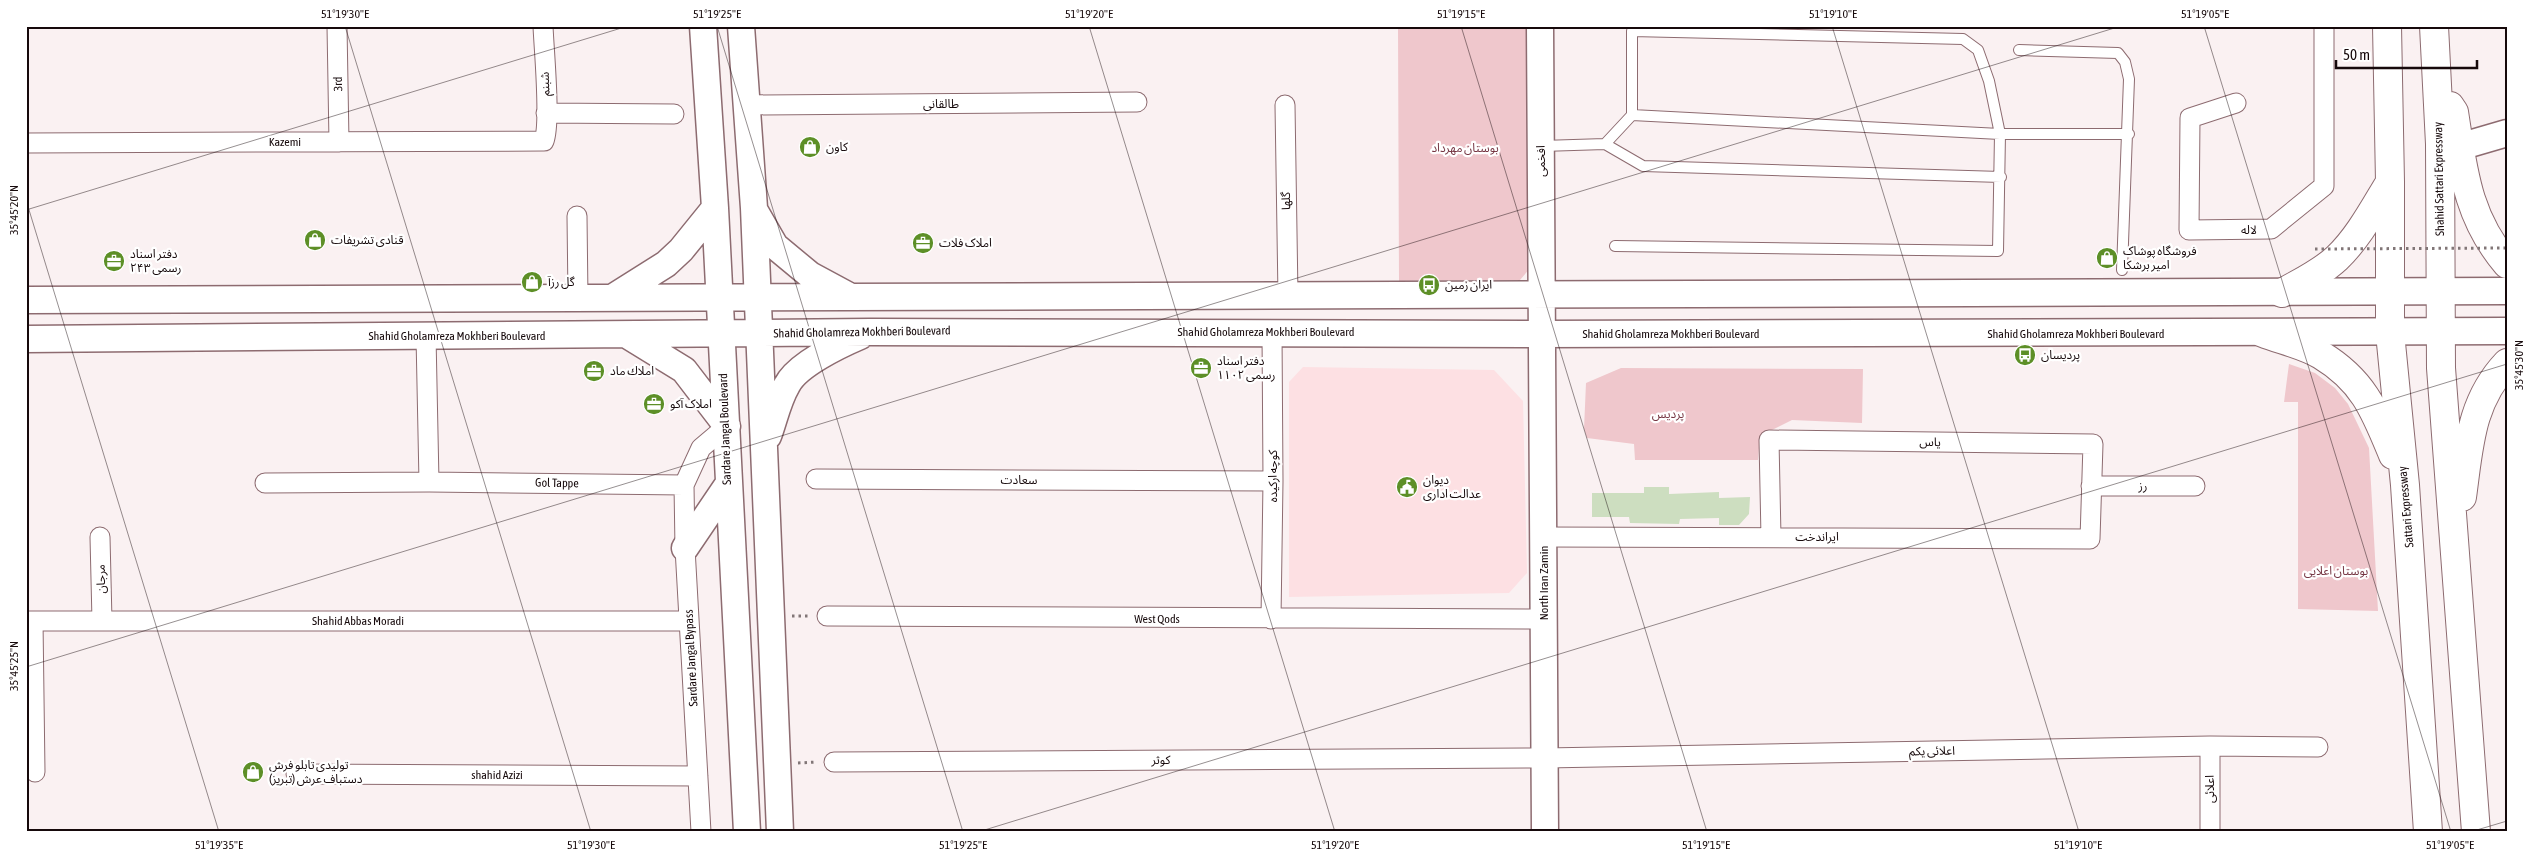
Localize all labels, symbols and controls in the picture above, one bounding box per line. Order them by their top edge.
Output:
text: 51°19'30"E [321,7,369,21]
text: 51°19'25"E [693,7,741,21]
text: 51°19'20"E [1065,7,1113,21]
text: 51°19'15"E [1437,7,1485,21]
text: 51°19'10"E [1809,7,1857,21]
text: 51°19'05"E [2181,7,2229,21]
scale bar [2336,38,2477,70]
text: 50 m [2343,46,2370,63]
street label: شبنم [538,71,554,96]
street label: 3rd [331,76,345,92]
street label: طالقانی [923,97,959,111]
street label: Shahid Sattari Expressway [2431,122,2447,236]
street label: Kazemi [269,135,301,149]
shop icon: کاون [798,135,822,159]
place label: کاون [826,140,849,154]
park label: بوستان مهرداد [1431,141,1499,155]
street label: افخمی [1534,145,1548,177]
text: 35°45'20"N [7,185,21,235]
street label: گلها [1279,191,1293,210]
street label: لاله [2241,223,2257,237]
shop icon: قنادی تشریفات [303,228,327,252]
office icon: املاک فلات [911,231,935,255]
place label: قنادی تشریفات [331,233,404,247]
place label: املاک فلات [939,236,992,250]
place label: فروشگاه پوشاک امیر برشکا [2123,244,2197,272]
shop icon: فروشگاه پوشاک امیر برشکا [2095,246,2119,270]
place label: دفتر اسناد رسمی ۲۴۳ [130,247,181,275]
office icon: دفتر اسناد رسمی ۲۴۳ [102,249,126,273]
shop icon: گل رزآ [520,270,544,294]
bus stop icon: ایران زمین [1417,273,1441,297]
place label: گل رزآ [547,275,576,289]
place label: ایران زمین [1445,278,1492,292]
street label: Shahid Gholamreza Mokhberi Boulevard [773,323,951,341]
street label: Shahid Gholamreza Mokhberi Boulevard [1177,325,1355,339]
street label: Shahid Gholamreza Mokhberi Boulevard [1582,327,1760,341]
street label: Shahid Gholamreza Mokhberi Boulevard [1987,327,2165,341]
street label: Shahid Gholamreza Mokhberi Boulevard [368,329,546,343]
text: 35°45'30"N [2512,340,2526,390]
bus stop icon: پردیسان [2013,343,2037,367]
place label: پردیسان [2041,348,2080,363]
place label: دفتر اسناد رسمی ۱۱۰۲ [1217,354,1275,382]
office icon: دفتر اسناد رسمی ۱۱۰۲ [1189,356,1213,380]
office icon: املاك ماد [582,359,606,383]
place label: املاك ماد [610,364,654,378]
street label: Sardare Jangal Boulevard [716,373,734,485]
office icon: املاک آکو [642,392,666,416]
place label: املاک آکو [670,397,712,411]
park label: پردیس [1652,407,1684,422]
street label: یاس [1919,435,1941,449]
street label: کوچه ارکیده [1266,449,1281,502]
street label: Sattari Expressway [2395,466,2417,548]
street label: سعادت [1001,473,1037,487]
place label: دیوان عدالت اداری [1423,473,1481,501]
public building icon: دیوان عدالت اداری [1395,475,1419,499]
street label: Gol Tappe [535,476,579,490]
street label: رز [2138,479,2147,493]
street label: ایراندخت [1795,530,1839,544]
street label: North Iran Zamin [1537,546,1551,620]
street label: مرجان [94,564,108,594]
park label: بوستان اعلایی [2304,564,2368,578]
street label: Sardare Jangal Bypass [681,609,701,707]
street label: West Qods [1134,612,1180,626]
street label: Shahid Abbas Moradi [312,614,404,628]
text: 35°45'25"N [7,641,21,691]
street label: اعلائی یکم [1909,744,1955,760]
street label: کوثر [1151,753,1172,767]
place label: تولیدی تابلو فرش دستباف عرش (تبریز) [269,758,363,786]
shop icon: تولیدی تابلو فرش دستباف عرش (تبریز) [241,760,265,784]
street label: shahid Azizi [471,768,523,782]
street label: اعلائی [2203,775,2217,803]
text: 51°19'35"E [195,838,243,852]
text: 51°19'30"E [567,838,615,852]
text: 51°19'25"E [939,838,987,852]
text: 51°19'20"E [1311,838,1359,852]
text: 51°19'15"E [1682,838,1730,852]
text: 51°19'10"E [2054,838,2102,852]
text: 51°19'05"E [2426,838,2474,852]

